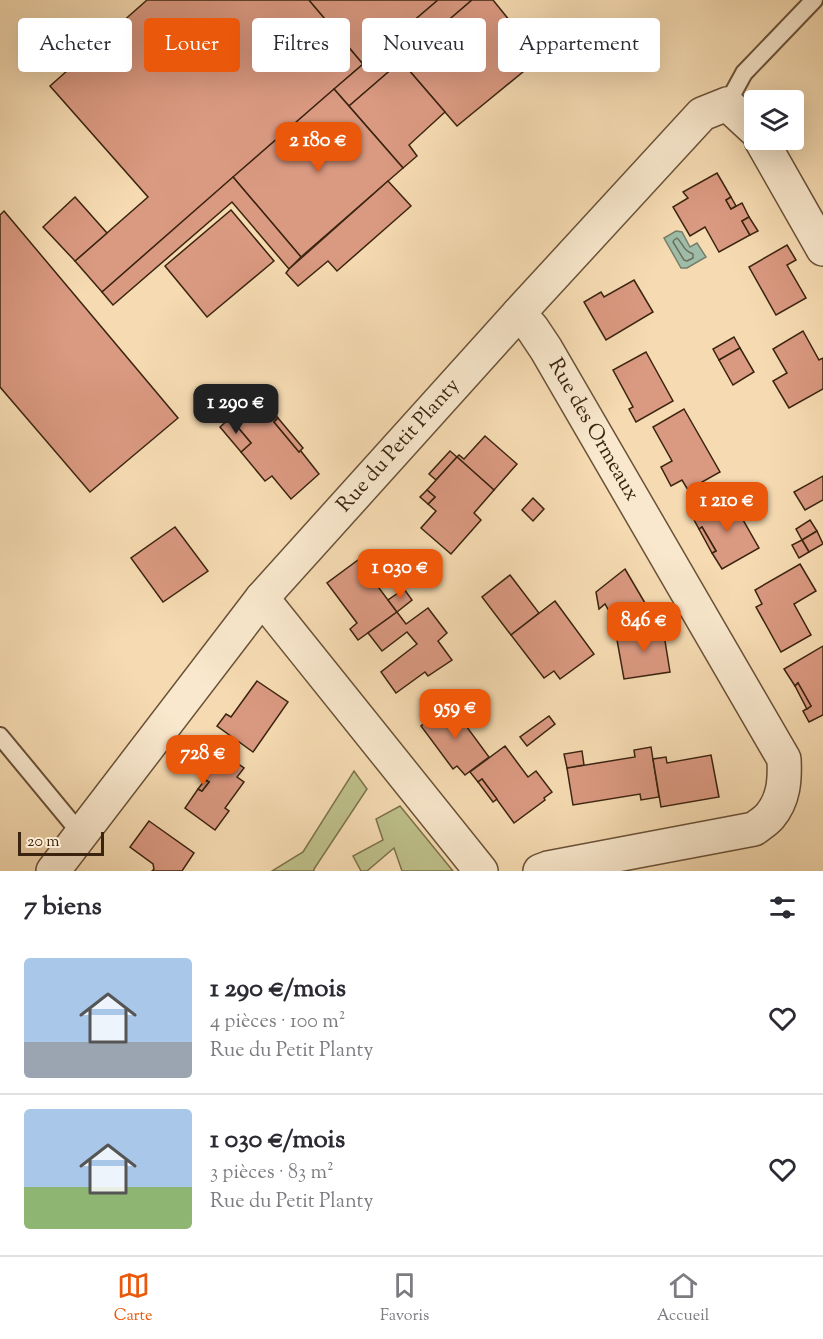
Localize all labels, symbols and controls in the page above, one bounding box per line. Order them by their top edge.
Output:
chip: Acheter [18,18,132,72]
chip: Louer [144,18,240,72]
chip: Filtres [252,18,350,72]
chip: Nouveau [362,18,486,72]
chip: Appartement [498,18,660,72]
map controls [744,90,804,150]
button: layers [744,90,804,150]
pin: 2 180 € [263,122,373,173]
text: 2 180 € [289,127,347,156]
street label: Rue des Ormeaux [540,353,646,507]
street label: Rue du Petit Planty [330,372,468,520]
pin: 1 290 € [181,384,291,435]
text: 1 290 € [207,389,265,418]
pin: 1 210 € [672,482,782,533]
text: 1 210 € [700,487,754,516]
pin: 1 030 € [345,549,455,600]
text: 1 030 € [372,554,428,583]
pin: 846 € [602,602,686,653]
text: 846 € [621,607,667,636]
pin: 959 € [413,689,497,740]
text: 959 € [433,694,477,723]
pin: 728 € [161,735,245,786]
text: 728 € [180,740,226,769]
scale bar [18,829,104,856]
text: 20 m [27,831,60,854]
text: 7 biens [24,889,102,926]
icon: filters [766,891,799,924]
text: 1 290 €/mois [210,971,346,1008]
icon: home [72,982,144,1054]
icon: heart [766,1002,799,1035]
text: 4 pièces · 100 m² [210,1008,345,1037]
text: Rue du Petit Planty [210,1037,373,1066]
text: 1 030 €/mois [210,1122,345,1159]
icon: home [72,1133,144,1205]
icon: heart [766,1153,799,1186]
text: 3 pièces · 83 m² [210,1159,334,1188]
text: Rue du Petit Planty [210,1188,373,1217]
tab: Carte [114,1269,153,1328]
tab: Favoris [380,1269,429,1328]
tab: Accueil [657,1269,709,1328]

